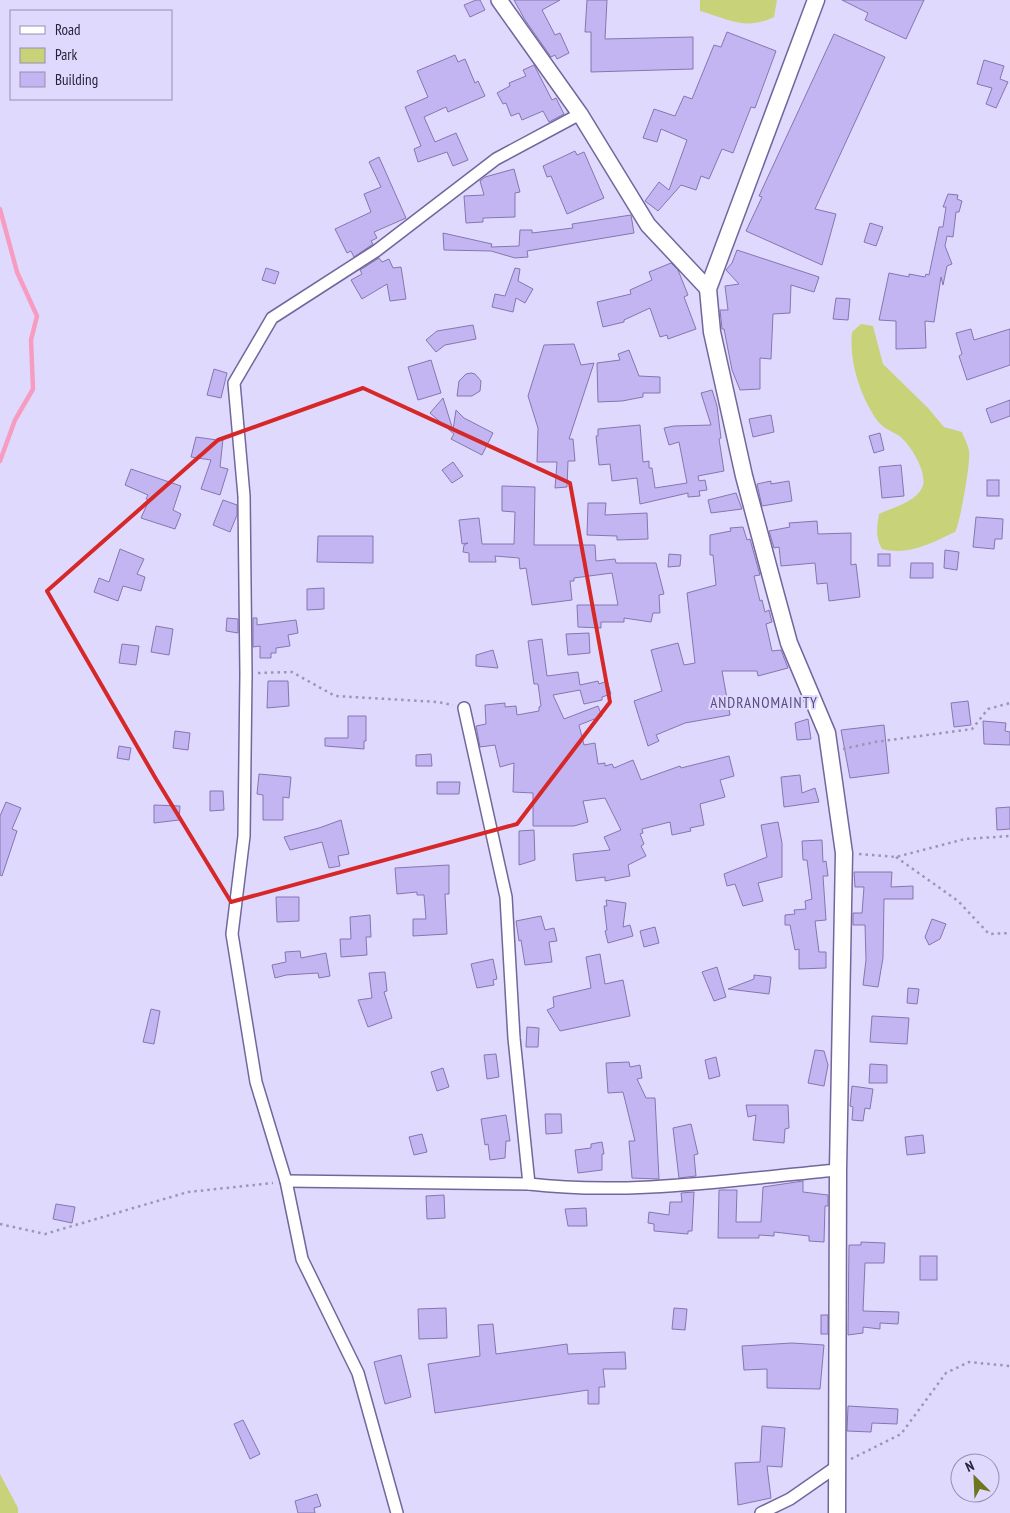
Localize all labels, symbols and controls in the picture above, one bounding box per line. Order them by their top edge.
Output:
legend [10,10,172,100]
text: Road [55,20,81,39]
text: Park [55,45,77,64]
text: Building [55,70,98,89]
district label: ANDRANOMAINTY [710,693,818,712]
north arrow [950,1453,1000,1503]
text: N [963,1456,977,1476]

